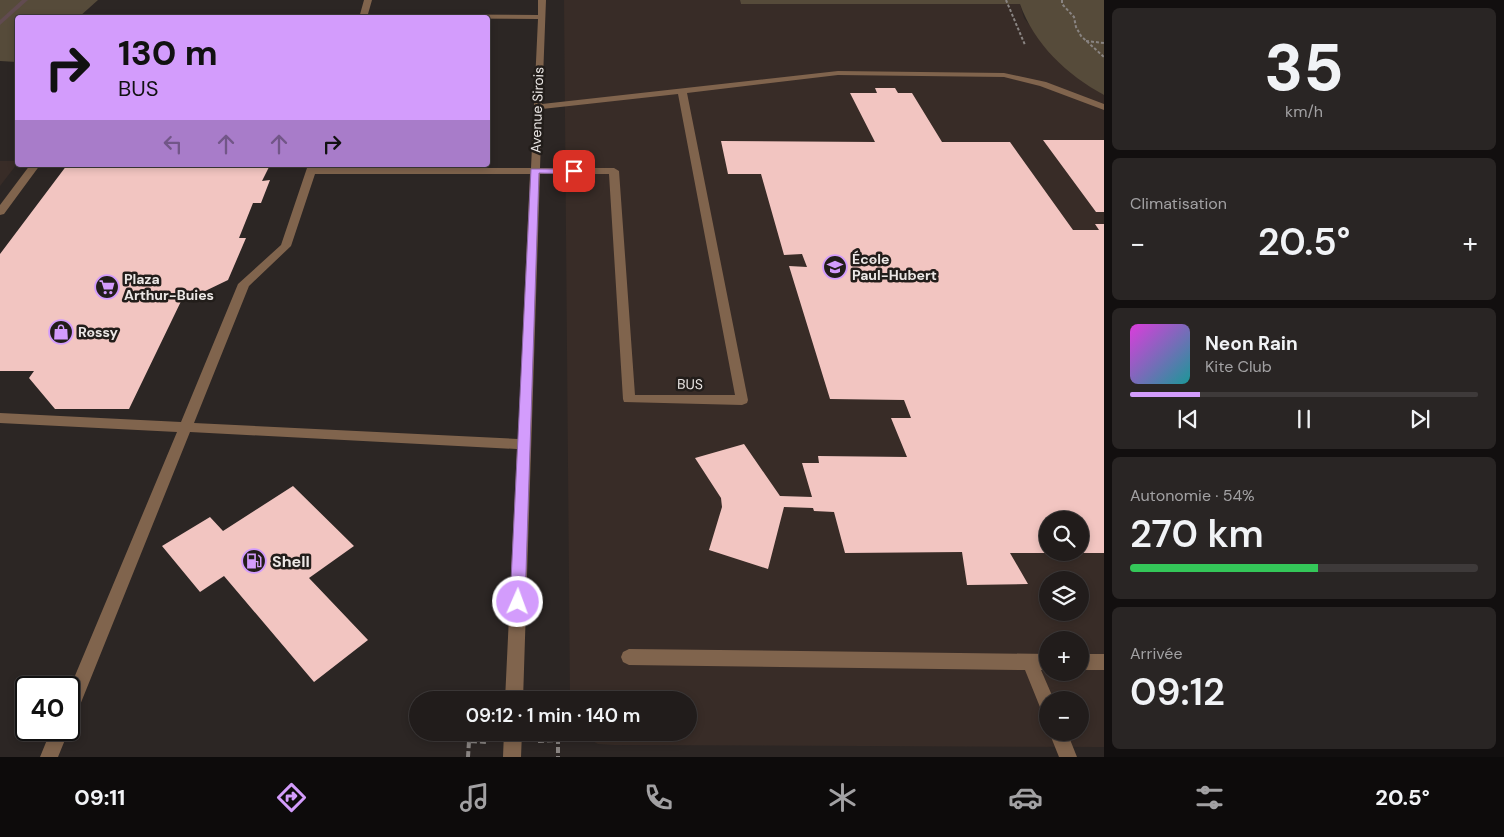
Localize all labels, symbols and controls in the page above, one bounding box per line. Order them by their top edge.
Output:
text: 35 [1264,26,1344,110]
text: 130 m [118,30,218,76]
icon: right [35,35,100,100]
street label: Avenue Sirois [526,67,548,153]
text: BUS [118,74,158,103]
text: km/h [1285,101,1323,122]
icon: left [159,130,187,158]
icon: ahead [212,130,240,158]
icon: ahead [265,130,293,158]
icon: right [318,130,346,158]
pin [553,150,595,192]
icon: arrive [560,157,588,185]
text: Climatisation [1130,193,1227,214]
text: 20.5° [1258,217,1350,267]
text: − [1130,225,1145,262]
text: + [1463,225,1478,262]
place label: École Paul-Hubert [852,250,937,284]
school or university icon: École Paul-Hubert [822,254,848,280]
place label: Plaza Arthur-Buies [124,270,214,304]
supermarket icon: Plaza Arthur-Buies [94,274,120,300]
shop icon: Rossy [48,319,74,345]
place label: Rossy [78,323,118,341]
text: Neon Rain [1205,331,1298,356]
text: Kite Club [1205,356,1272,377]
street label: BUS [677,375,703,393]
icon: previous [1174,405,1202,433]
icon: pause [1290,405,1318,433]
icon: next [1406,405,1434,433]
text: Autonomie · 54% [1130,485,1255,506]
text: 270 km [1130,509,1264,559]
map controls [1039,511,1089,741]
button: search [1039,511,1089,561]
fuel station icon: Shell [241,548,267,574]
place label: Shell [272,551,310,572]
button: layers [1039,571,1089,621]
position arrow [491,575,543,627]
button: + [1039,631,1089,681]
text: Arrivée [1130,643,1183,664]
text: 09:12 [1130,667,1225,717]
speed limit sign: 40 [15,676,80,741]
button: − [1039,691,1089,741]
text: 09:12 · 1 min · 140 m [466,703,640,728]
icon: directions [274,780,309,815]
icon: music [457,780,492,815]
icon: phone [641,780,676,815]
icon: climate [825,780,860,815]
icon: car [1008,780,1043,815]
icon: filters [1192,780,1227,815]
text: 09:11 [74,783,125,812]
text: 20.5° [1375,783,1430,812]

